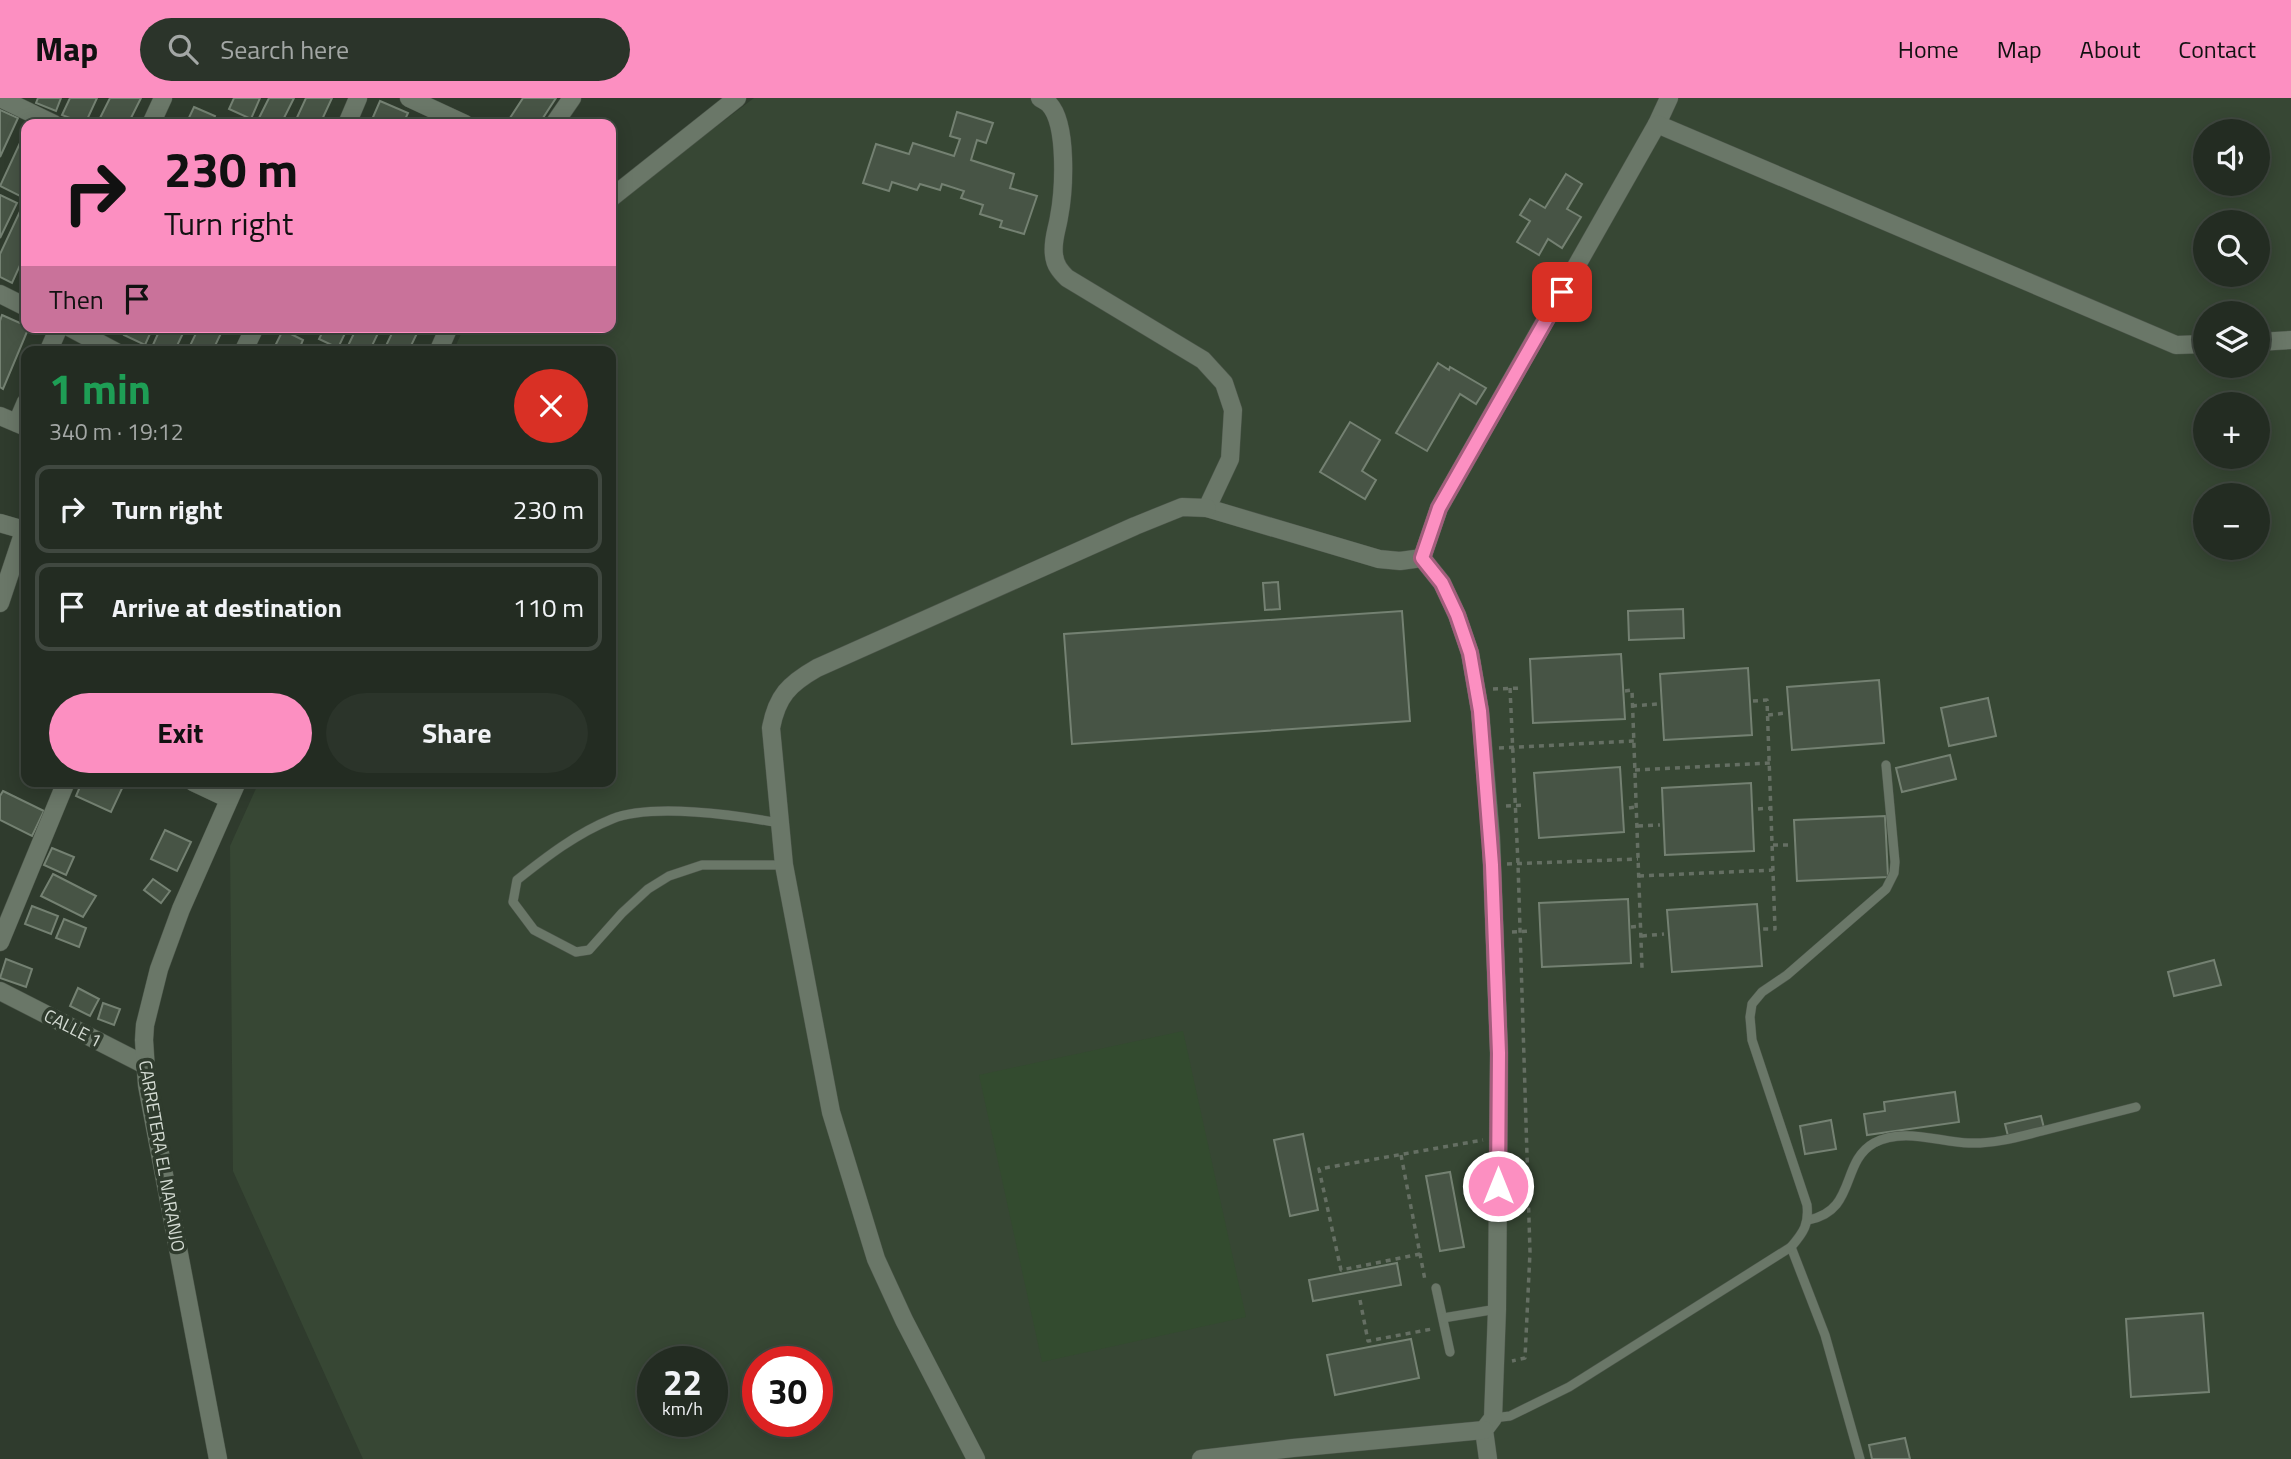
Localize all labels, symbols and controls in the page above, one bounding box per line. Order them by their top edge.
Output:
search box [140,18,630,81]
text: Map [35,24,98,74]
icon: search [164,30,202,68]
text: Search here [220,30,349,69]
text: Home [1898,31,1959,67]
text: Map [1997,31,2042,67]
text: About [2080,31,2140,67]
text: Contact [2178,31,2256,67]
map controls [2193,119,2270,560]
button: sound [2193,119,2270,196]
text: 230 m [164,131,298,206]
icon: right [49,147,140,238]
text: Turn right [164,199,293,247]
button: search [2193,210,2270,287]
pin [1532,262,1592,322]
icon: arrive [1543,273,1581,311]
text: Then [49,280,104,319]
icon: arrive [118,280,156,318]
button: layers [2193,301,2270,378]
text: 1 min [49,356,151,420]
button: close [514,369,588,443]
button: + [2193,392,2270,469]
text: 340 m · 19:12 [49,414,184,449]
button: − [2193,483,2270,560]
icon: right [53,490,91,528]
text: Turn right [112,490,223,529]
text: 230 m [513,490,584,529]
icon: arrive [53,588,91,626]
text: Arrive at destination [112,588,342,627]
text: 110 m [513,588,584,627]
button: Exit [49,693,312,773]
button: Share [326,693,588,773]
street label: CALLE 1 [39,1002,107,1054]
street label: CARRETERA EL NARANJO [132,1058,192,1254]
position arrow [1461,1149,1535,1223]
speed limit sign: 30 [742,1346,833,1437]
text: 22 [663,1355,702,1409]
text: km/h [662,1395,703,1422]

